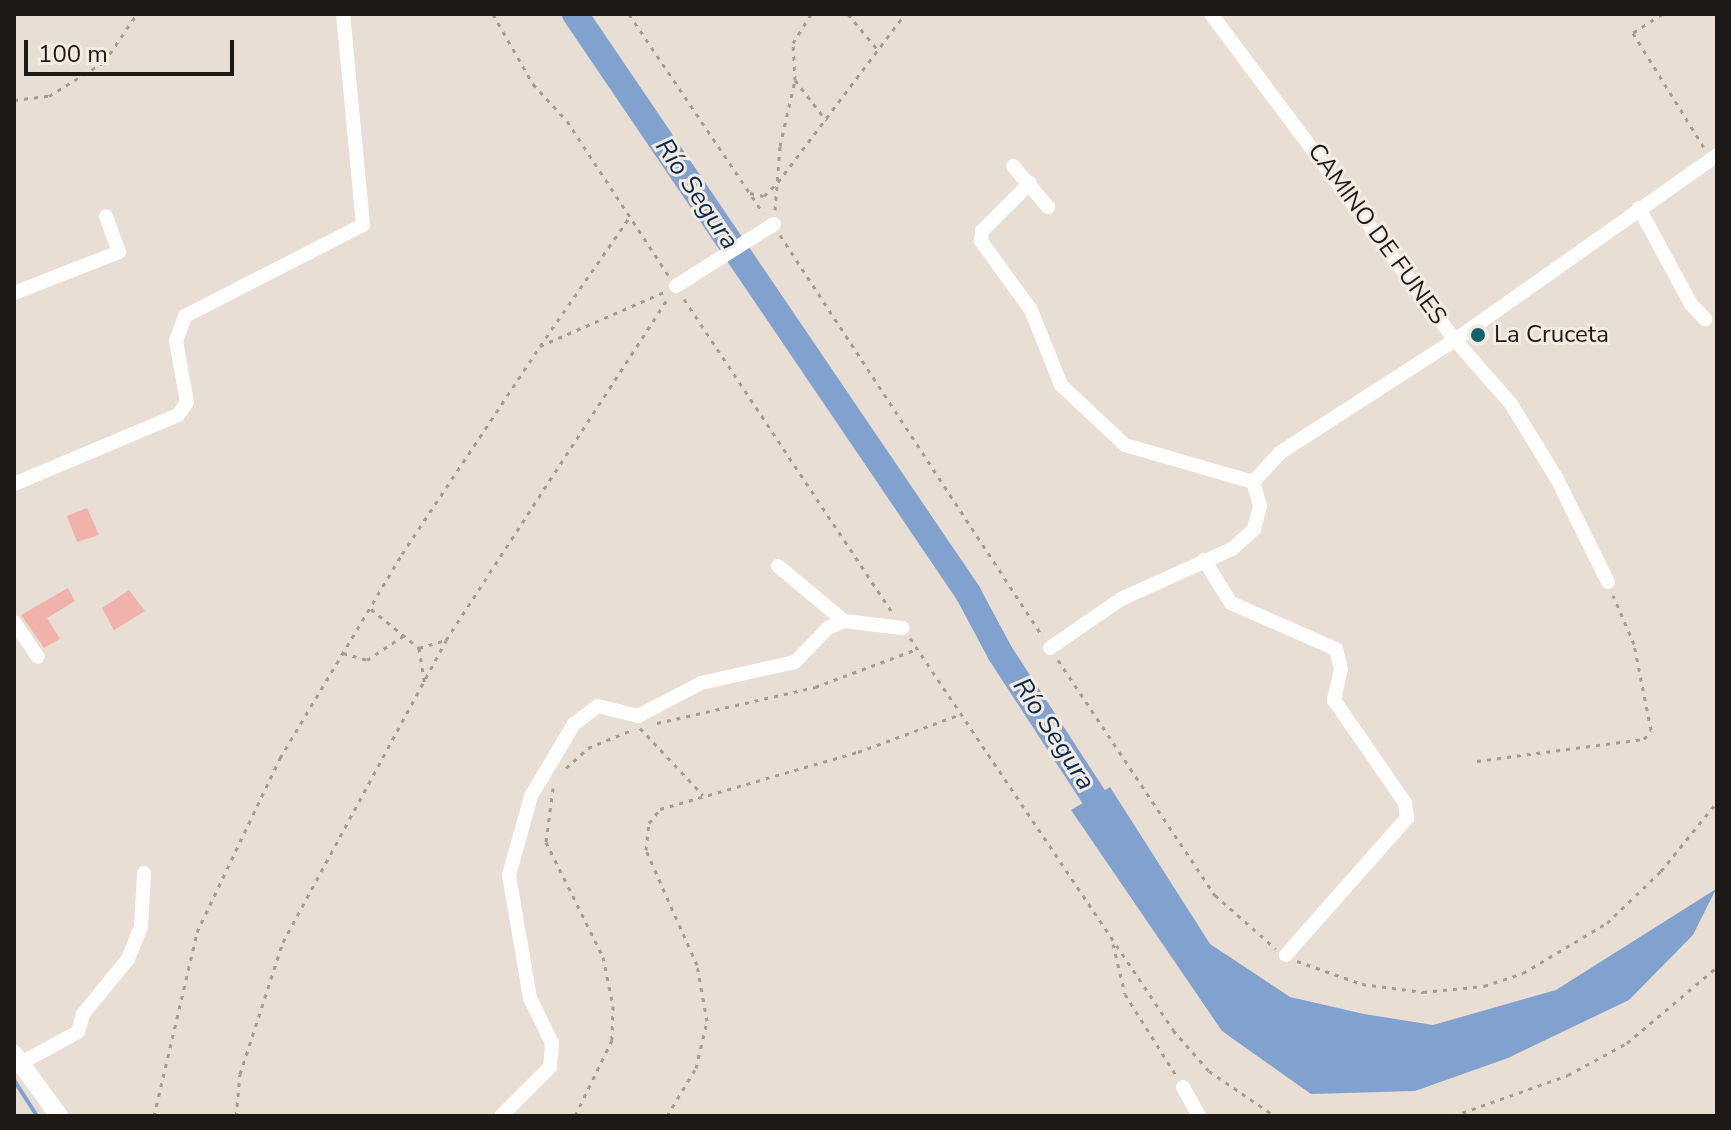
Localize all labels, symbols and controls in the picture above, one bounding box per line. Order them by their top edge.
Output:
scale bar [28,24,238,74]
text: 100 m [38,38,108,70]
water label: Río Segura [649,133,745,255]
street label: CAMINO DE FUNES [1302,138,1452,330]
place label: La Cruceta [1494,321,1609,349]
marker: La Cruceta [1469,326,1487,344]
water label: Río Segura [1006,672,1102,796]

